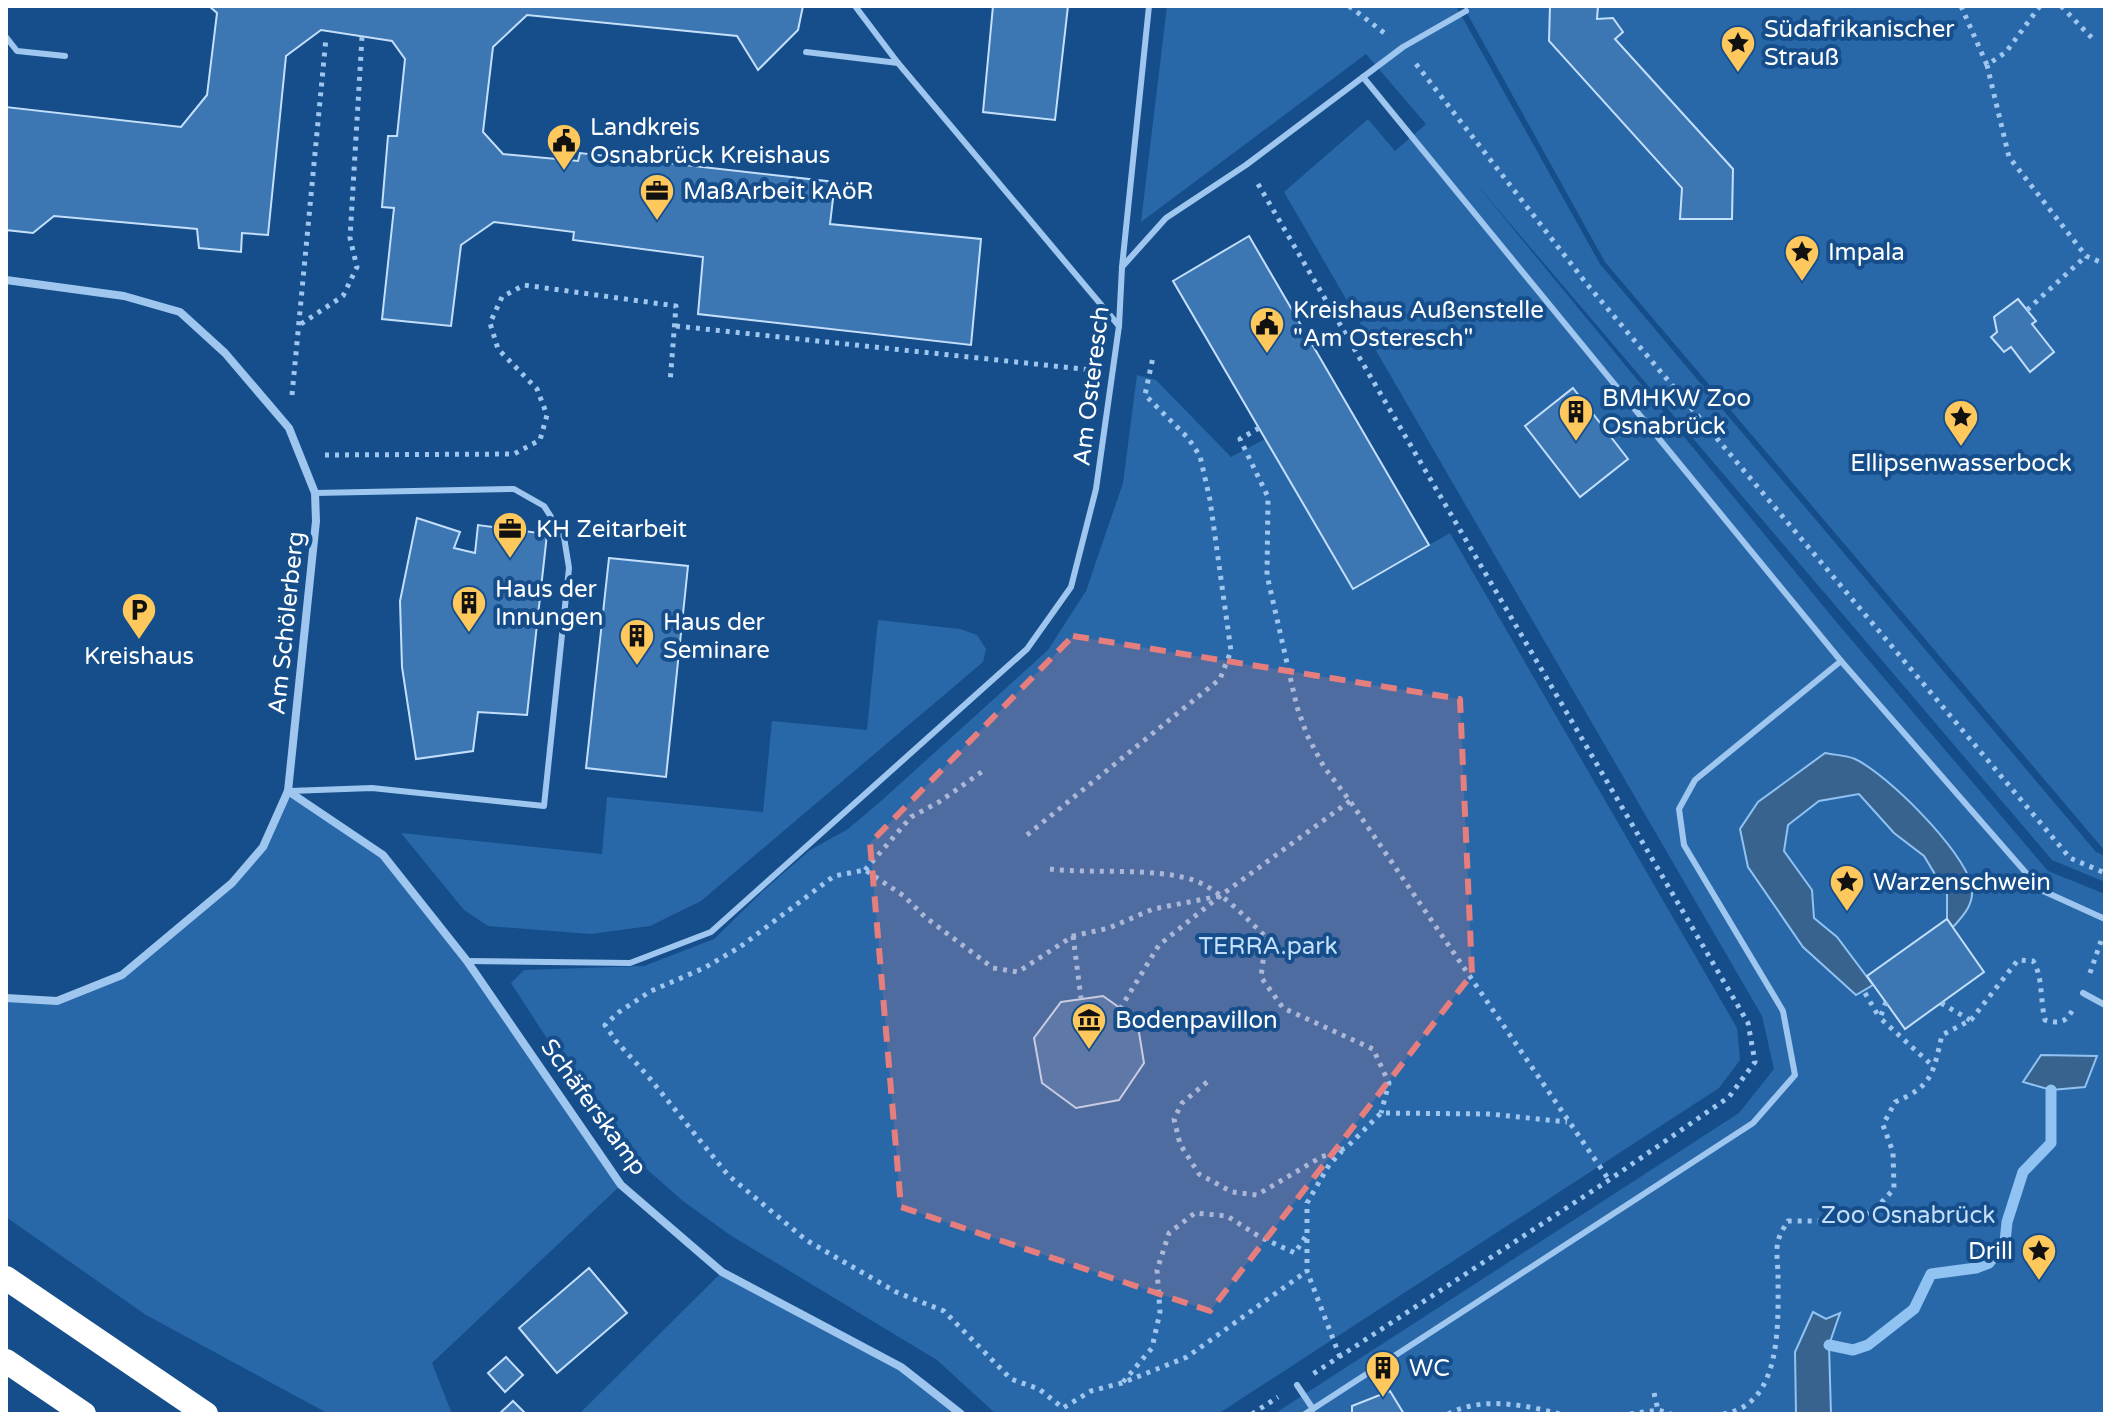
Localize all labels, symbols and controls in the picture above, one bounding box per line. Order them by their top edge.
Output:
place label: Südafrikanischer Strauß [1764,15,1955,72]
place icon: Südafrikanischer Strauß [1719,24,1757,74]
place label: Landkreis Osnabrück Kreishaus [590,113,830,170]
public building icon: Landkreis Osnabrück Kreishaus [545,122,583,172]
office icon: MaßArbeit kAöR [638,172,676,222]
place label: MaßArbeit kAöR [683,177,873,206]
place icon: Impala [1783,233,1821,283]
place label: Impala [1828,238,1905,267]
place label: Kreishaus Außenstelle "Am Osteresch" [1293,296,1544,353]
street label: Am Osteresch [1067,305,1116,468]
public building icon: Kreishaus Außenstelle "Am Osteresch" [1248,305,1286,355]
place label: BMHKW Zoo Osnabrück [1602,384,1751,441]
building icon: BMHKW Zoo Osnabrück [1557,393,1595,443]
place icon: Ellipsenwasserbock [1942,398,1980,448]
place label: Ellipsenwasserbock [1850,449,2072,478]
office icon: KH Zeitarbeit [491,510,529,560]
place label: KH Zeitarbeit [536,515,687,544]
street label: Am Schölerberg [262,530,311,716]
place label: Haus der Innungen [495,575,603,632]
building icon: Haus der Innungen [450,584,488,634]
parking icon: Kreishaus [120,591,158,641]
place label: Haus der Seminare [663,608,770,665]
building icon: Haus der Seminare [618,617,656,667]
place label: Kreishaus [84,642,194,671]
place icon: Warzenschwein [1828,863,1866,913]
place label: Warzenschwein [1873,868,2051,897]
park label: TERRA.park [1198,932,1338,961]
museum icon: Bodenpavillon [1070,1001,1108,1051]
place label: Bodenpavillon [1115,1006,1278,1035]
street label: Schäferskamp [534,1033,653,1181]
park label: Zoo Osnabrück [1821,1201,1995,1230]
place icon: Drill [2020,1232,2058,1282]
place label: Drill [1968,1237,2013,1266]
building icon: WC [1364,1349,1402,1399]
place label: WC [1409,1354,1450,1383]

